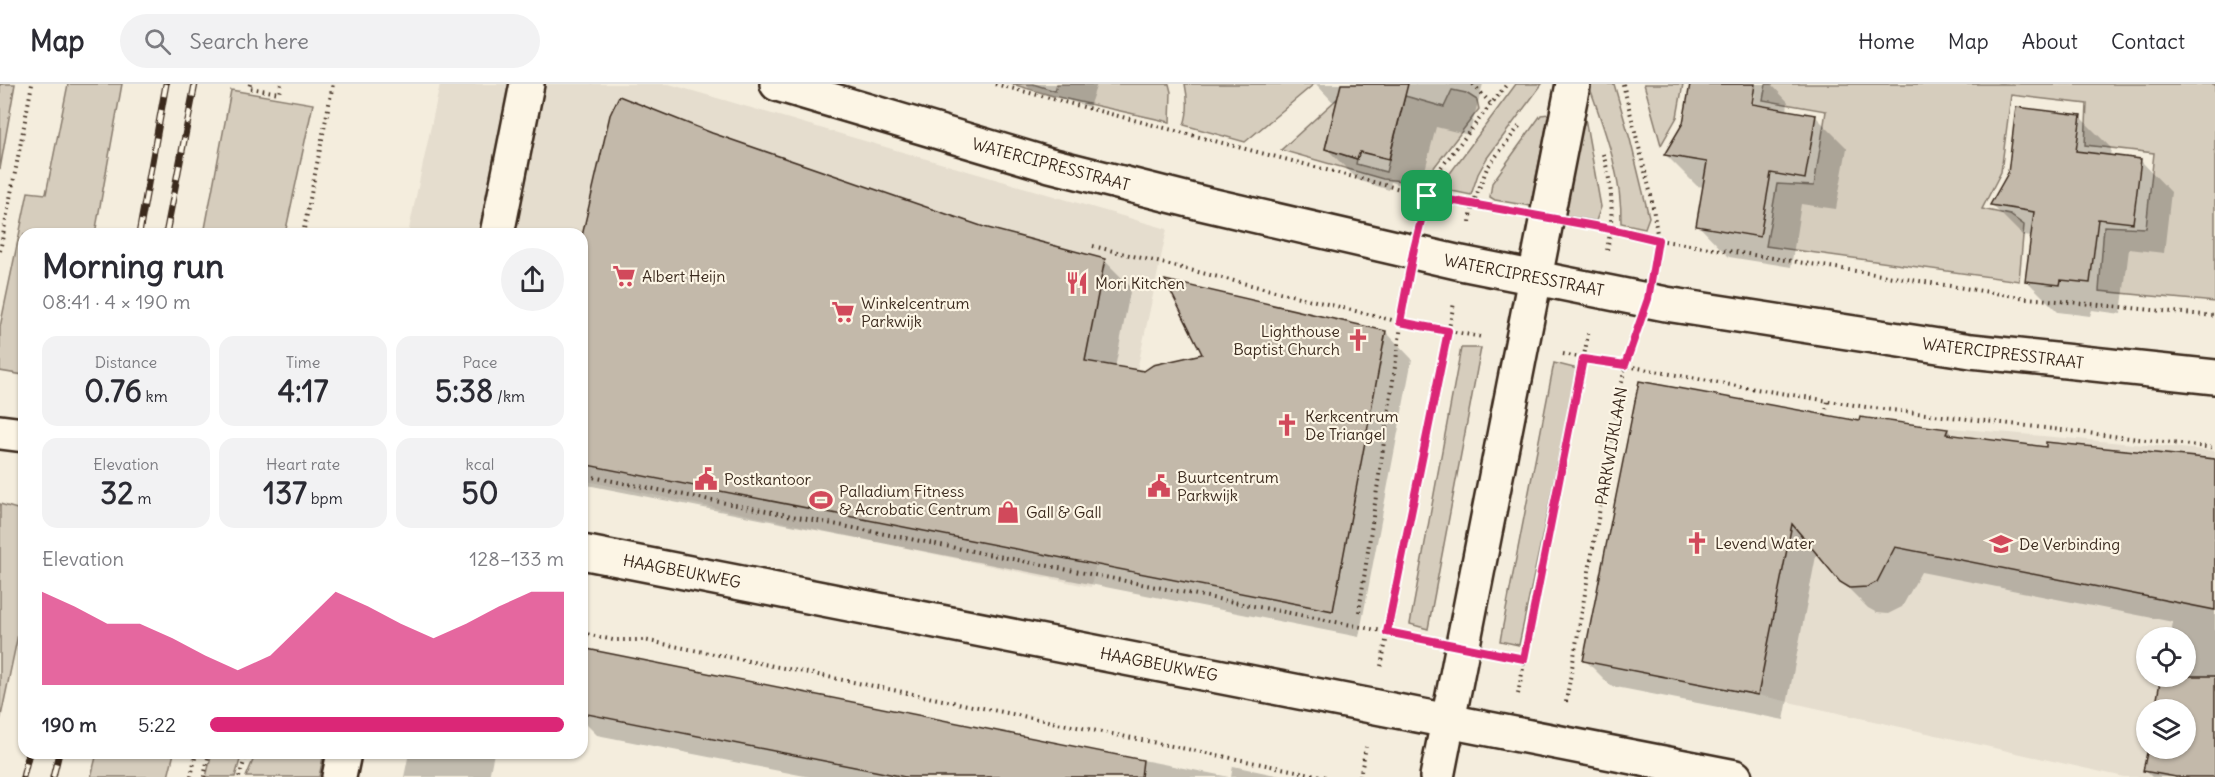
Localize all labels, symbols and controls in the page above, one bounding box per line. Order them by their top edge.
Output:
search box [120,14,540,68]
text: Map [30,23,84,59]
icon: search [141,25,174,58]
text: Search here [189,27,309,55]
text: Home [1858,28,1915,55]
text: Map [1948,28,1989,55]
text: About [2022,28,2078,55]
text: Contact [2111,28,2185,55]
street label: WATERCIPRESSTRAAT [970,133,1132,195]
pin [1401,170,1452,221]
icon: arrive [1410,179,1443,212]
text: Morning run [42,245,224,287]
button: share [501,248,564,311]
street label: WATERCIPRESSTRAAT [1442,250,1606,300]
supermarket icon: Albert Heijn [611,263,637,289]
place label: Albert Heijn [642,266,725,286]
restaurant icon: Mori Kitchen [1064,270,1090,296]
place label: Mori Kitchen [1095,273,1185,293]
text: 08:41 · 4 × 190 m [42,289,191,314]
place label: Winkelcentrum Parkwijk [861,293,970,331]
supermarket icon: Winkelcentrum Parkwijk [830,299,856,325]
place label: Lighthouse Baptist Church [1233,321,1340,359]
church icon: Lighthouse Baptist Church [1345,327,1371,353]
street label: WATERCIPRESSTRAAT [1921,333,2085,373]
text: Distance [95,352,157,372]
text: Time [286,352,320,372]
text: Pace [463,352,497,372]
text: 0.76 [84,372,142,410]
text: 4:17 [278,372,328,410]
text: 5:38 [435,372,493,410]
street label: PARKWIJKLAAN [1591,385,1631,507]
text: km [142,386,168,406]
text: /km [493,386,525,406]
place label: Kerkcentrum De Triangel [1305,406,1399,444]
church icon: Kerkcentrum De Triangel [1274,412,1300,438]
text: Elevation [93,454,159,474]
text: Heart rate [266,454,340,474]
text: kcal [466,454,494,474]
public building icon: Postkantoor [693,466,719,492]
place label: Buurtcentrum Parkwijk [1177,467,1279,505]
place label: Postkantoor [724,469,812,489]
public building icon: Buurtcentrum Parkwijk [1146,473,1172,499]
text: 32 [100,474,134,512]
text: 137 [263,474,307,512]
text: 50 [462,474,499,512]
place label: Palladium Fitness & Acrobatic Centrum [839,481,991,519]
sports icon: Palladium Fitness & Acrobatic Centrum [808,487,834,513]
text: m [134,488,152,508]
text: bpm [307,488,343,508]
shop icon: Gall & Gall [995,499,1021,525]
place label: Gall & Gall [1026,502,1102,522]
church icon: Levend Water [1684,530,1710,556]
school or university icon: De Verbinding [1988,531,2014,557]
place label: Levend Water [1715,533,1815,553]
place label: De Verbinding [2019,534,2120,554]
text: Elevation [42,546,124,571]
text: 128–133 m [469,546,564,571]
street label: HAAGBEUKWEG [621,550,743,592]
map controls [2136,627,2196,759]
button: locate [2136,627,2196,687]
street label: HAAGBEUKWEG [1098,643,1220,685]
button: layers [2136,699,2196,759]
text: 190 m [42,712,97,737]
text: 5:22 [138,712,176,737]

